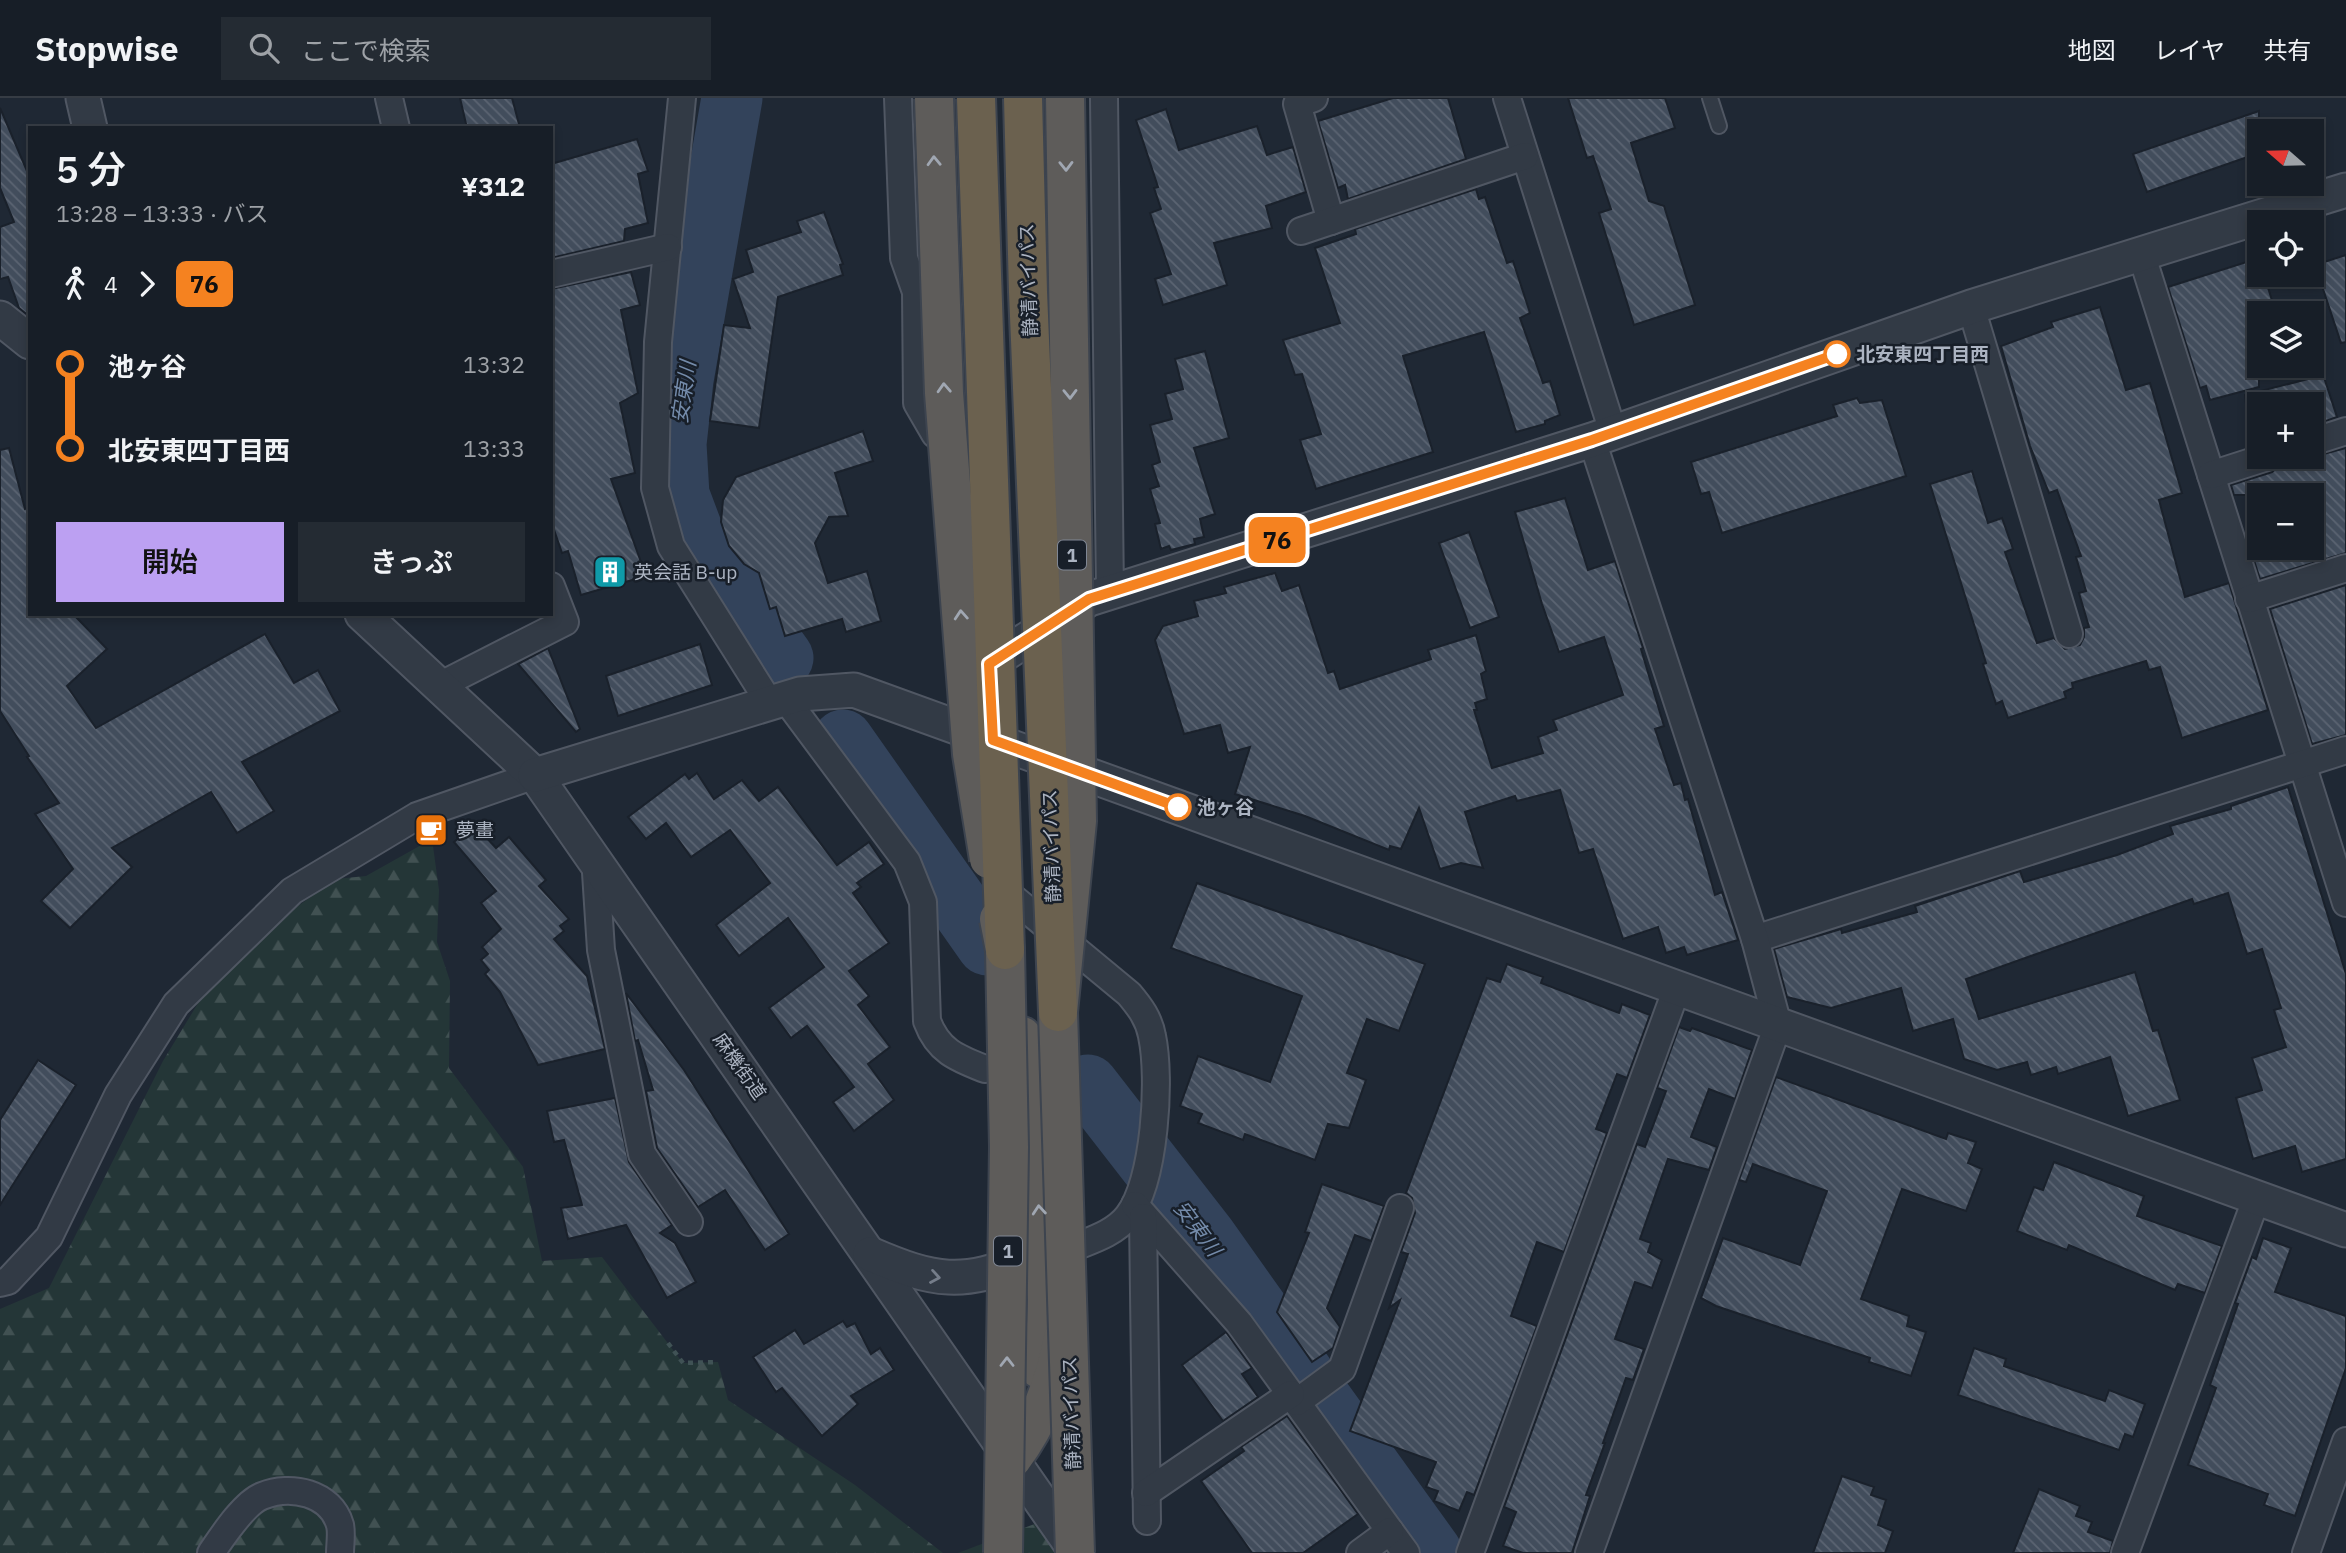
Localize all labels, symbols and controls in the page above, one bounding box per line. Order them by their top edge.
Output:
search box [221,17,711,80]
text: Stopwise [35,27,179,70]
icon: search [245,29,283,67]
text: ここで検索 [301,33,431,67]
text: 地図 [2068,34,2116,66]
text: レイヤ [2154,34,2225,66]
text: 共有 [2263,34,2311,66]
north arrow [2247,119,2324,196]
map controls [2247,119,2324,560]
text: 5 分 [56,144,126,193]
one-way arrow [926,155,942,166]
one-way arrow [1059,161,1074,172]
text: ¥312 [461,169,525,203]
text: 13:28 – 13:33 · バス [56,198,269,228]
button: locate [2247,210,2324,287]
street label: 静清バイパス [1014,223,1042,337]
icon: walk [56,265,94,303]
icon: forward [128,265,166,303]
text: 76 [190,268,219,300]
text: 4 [104,269,118,299]
button: layers [2247,301,2324,378]
marker: 北安東四丁目西 [1824,341,1850,367]
place label: 北安東四丁目西 [1856,342,1989,366]
text: 池ヶ谷 [108,349,186,383]
text: 13:32 [463,349,525,379]
water label: 安東川 [665,357,702,425]
one-way arrow [936,383,951,394]
one-way arrow [1062,389,1078,399]
button: + [2247,392,2324,469]
text: 北安東四丁目西 [108,433,290,467]
text: 13:33 [463,433,525,463]
button: − [2247,483,2324,560]
line badge: 76 [1246,517,1308,563]
button: 開始 [56,522,284,602]
button: きっぷ [298,522,525,602]
text: 76 [1263,524,1291,556]
road number: 1 [1058,541,1086,570]
building icon: 英会話 B-up [591,553,629,591]
place label: 英会話 B-up [634,560,737,584]
one-way arrow [954,609,969,620]
street label: 静清バイパス [1037,789,1065,903]
marker: 池ヶ谷 [1165,794,1191,820]
place label: 池ヶ谷 [1197,795,1254,819]
cafe icon: 夢畫 [412,811,450,849]
place label: 夢畫 [456,818,494,842]
street label: 麻機街道 [708,1028,772,1104]
water label: 安東川 [1168,1194,1229,1263]
one-way arrow [1032,1204,1047,1215]
road number: 1 [994,1236,1022,1266]
one-way arrow [928,1268,940,1283]
street label: 静清バイパス [1057,1356,1085,1470]
one-way arrow [999,1357,1015,1367]

